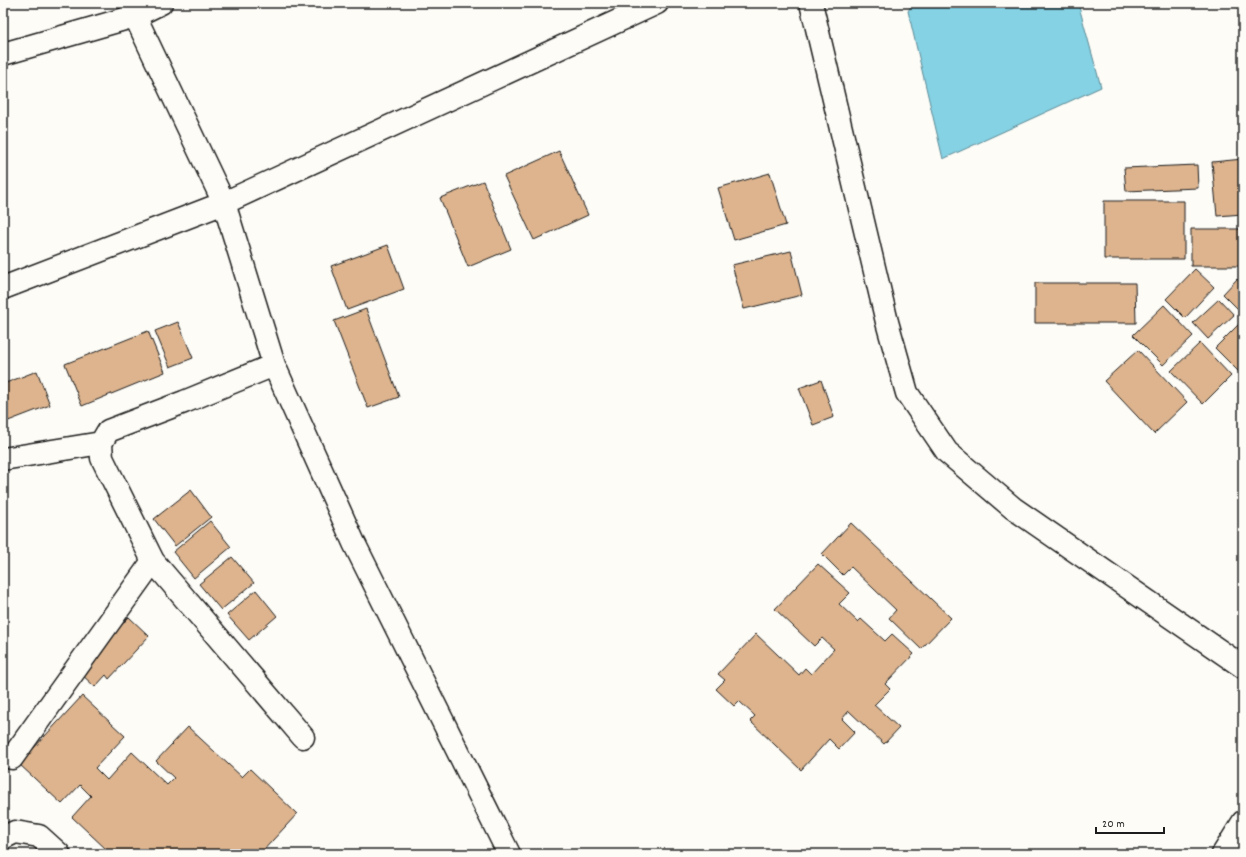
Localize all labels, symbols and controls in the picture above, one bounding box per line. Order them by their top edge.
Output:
scale bar [1096,809,1164,835]
text: 20 m [1102,816,1125,833]

